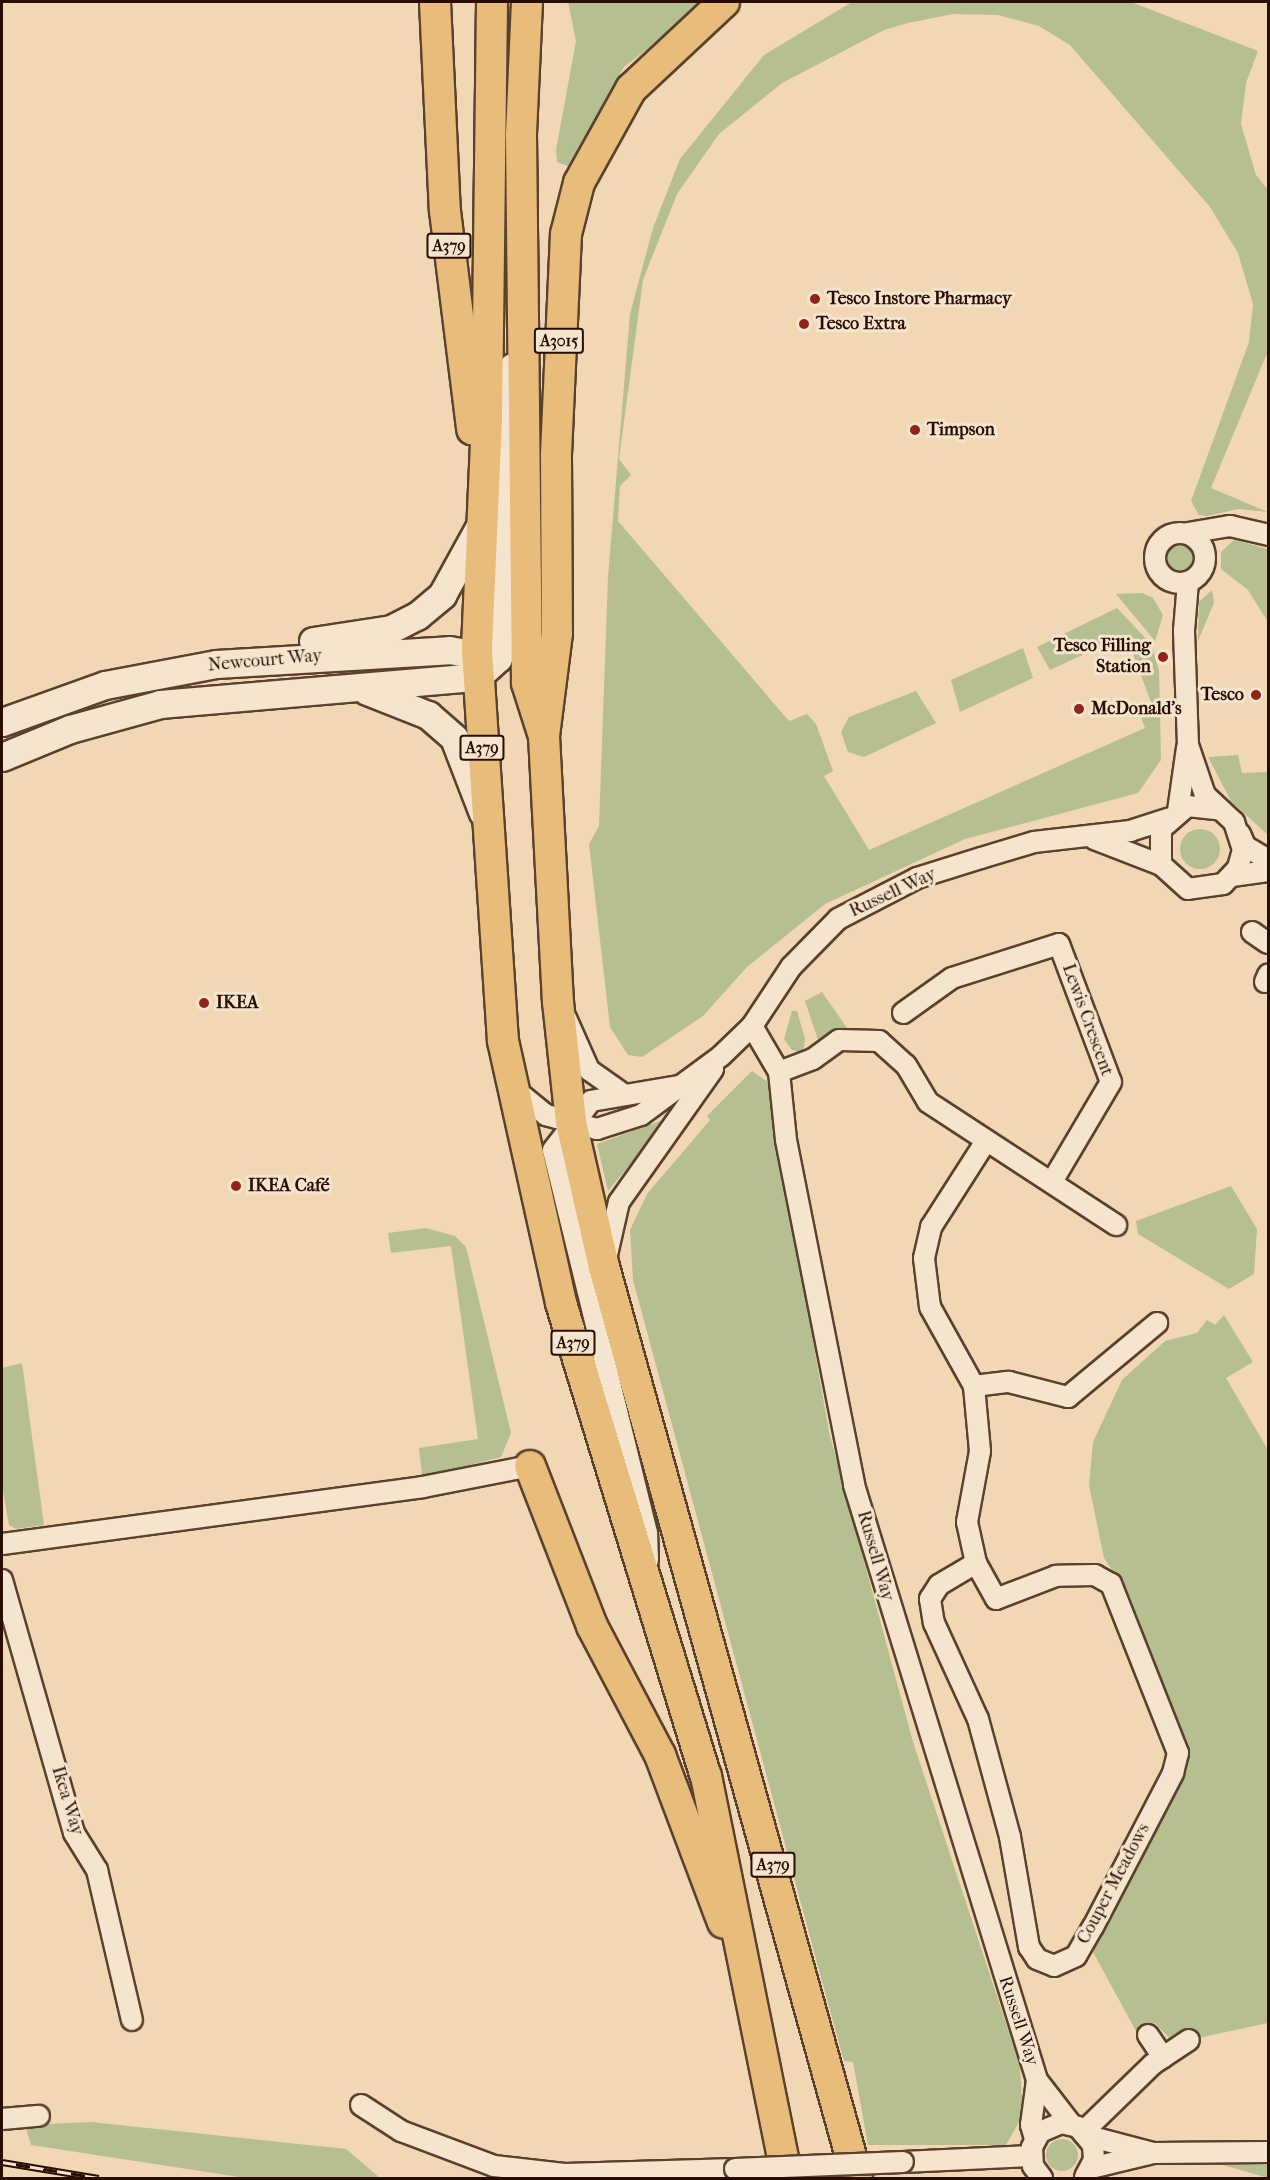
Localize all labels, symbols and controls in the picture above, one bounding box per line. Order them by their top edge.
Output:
road number: A379 [425,233,473,259]
place label: Tesco Instore Pharmacy [827,288,1012,310]
marker: Tesco Instore Pharmacy [808,292,822,306]
place label: Tesco Extra [816,313,906,335]
marker: Tesco Extra [797,317,811,331]
road number: A3015 [534,328,584,354]
place label: Timpson [927,419,995,441]
marker: Timpson [908,423,922,437]
place label: Tesco Filling Station [1054,636,1151,678]
street label: Newcourt Way [207,645,323,677]
marker: Tesco Filling Station [1156,650,1170,664]
place label: Tesco [1201,684,1244,706]
marker: Tesco [1249,688,1263,702]
place label: McDonald's [1091,698,1182,720]
marker: McDonald's [1072,702,1086,716]
road number: A379 [458,735,506,761]
street label: Russell Way [846,864,940,922]
street label: Lewis Crescent [1057,961,1117,1079]
place label: IKEA [216,992,259,1014]
marker: IKEA [197,996,211,1010]
place label: IKEA Café [248,1175,330,1197]
marker: IKEA Café [229,1179,243,1193]
road number: A379 [549,1330,597,1356]
street label: Russell Way [852,1508,898,1604]
street label: Ikea Way [46,1764,88,1838]
street label: Couper Meadows [1073,1820,1155,1948]
road number: A379 [749,1852,797,1878]
street label: Russell Way [993,1973,1043,2069]

